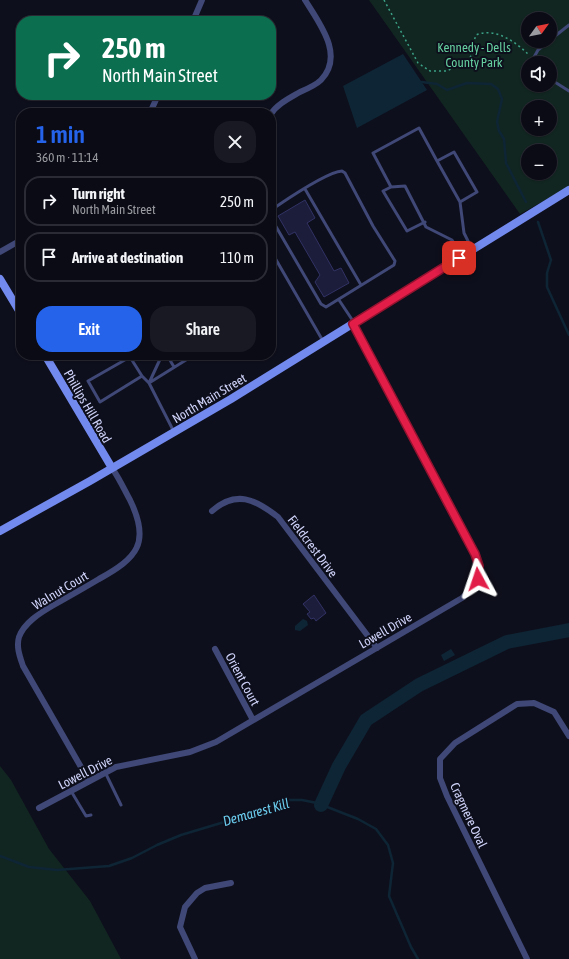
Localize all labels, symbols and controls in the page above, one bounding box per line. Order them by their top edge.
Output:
north arrow [521,12,557,48]
map controls [521,12,557,180]
icon: right [36,32,88,84]
text: 250 m [102,32,165,64]
park label: Kennedy - Dells County Park [437,40,511,70]
button: sound [521,56,557,92]
text: North Main Street [102,65,218,86]
button: + [521,100,557,136]
text: 1 min [36,121,85,148]
button: close [214,121,256,163]
button: − [521,144,557,180]
text: 360 m · 11:14 [36,150,99,165]
text: Turn right [72,185,125,202]
icon: right [38,190,60,212]
text: 250 m [220,193,254,210]
text: North Main Street [72,202,156,217]
pin [442,241,476,275]
icon: arrive [38,246,60,268]
icon: arrive [448,247,470,269]
text: Arrive at destination [72,249,183,266]
text: 110 m [220,249,254,266]
button: Exit [36,306,142,352]
button: Share [150,306,256,352]
street label: Phillips Hill Road [61,367,115,446]
street label: North Main Street [170,370,249,426]
street label: Fieldcrest Drive [284,512,341,580]
position arrow [457,558,499,600]
street label: Walnut Court [30,568,91,613]
street label: Lowell Drive [356,609,414,652]
street label: Orient Court [222,650,263,709]
street label: Lowell Drive [56,752,115,792]
street label: Cragmere Oval [447,780,490,851]
water label: Demarest Kill [221,795,291,829]

